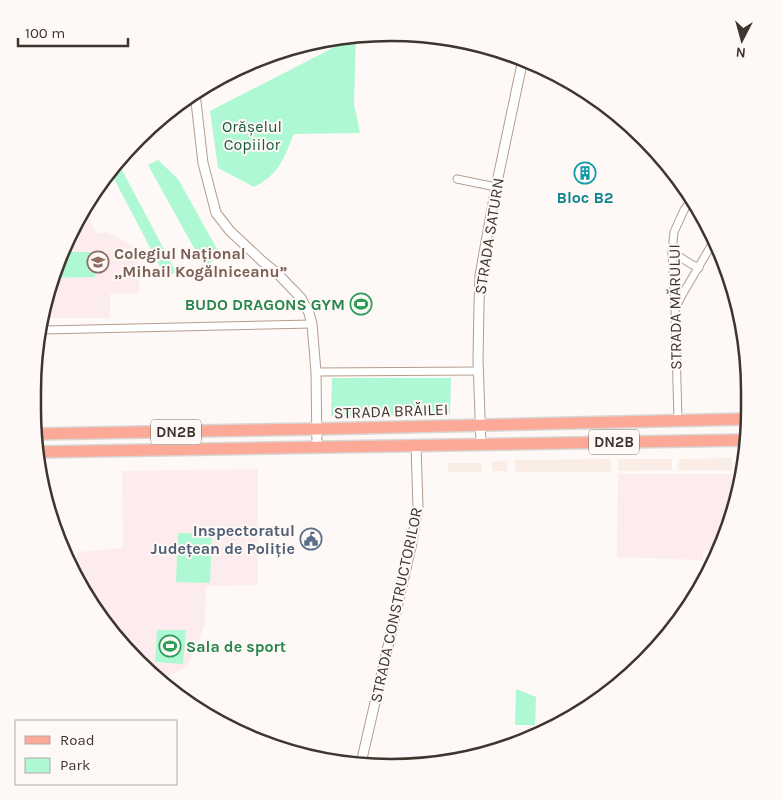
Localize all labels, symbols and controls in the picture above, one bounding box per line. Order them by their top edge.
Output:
scale bar [18,15,128,47]
north arrow [717,15,767,65]
text: 100 m [25,24,65,42]
text: N [735,43,747,61]
park label: Orășelul Copiilor [222,117,282,154]
building icon: Bloc B2 [573,161,597,185]
street label: STRADA SATURN [470,176,508,296]
place label: Bloc B2 [557,188,613,207]
place label: Colegiul Național „Mihail Kogălniceanu” [114,244,288,281]
street label: STRADA MĂRULUI [664,244,686,370]
school or university icon: Colegiul Național „Mihail Kogălniceanu” [86,250,110,274]
sports icon: BUDO DRAGONS GYM [349,292,373,316]
place label: BUDO DRAGONS GYM [185,295,345,314]
street label: STRADA BRĂILEI [333,400,449,422]
road number: DN2B [151,420,201,444]
road number: DN2B [589,430,639,454]
street label: STRADA CONSTRUCTORILOR [366,506,426,704]
place label: Inspectoratul Județean de Poliție [151,521,295,558]
public building icon: Inspectoratul Județean de Poliție [299,527,323,551]
sports icon: Sala de sport [158,634,182,658]
place label: Sala de sport [186,637,286,656]
legend [15,720,178,785]
text: Road [60,731,95,749]
text: Park [60,756,90,774]

